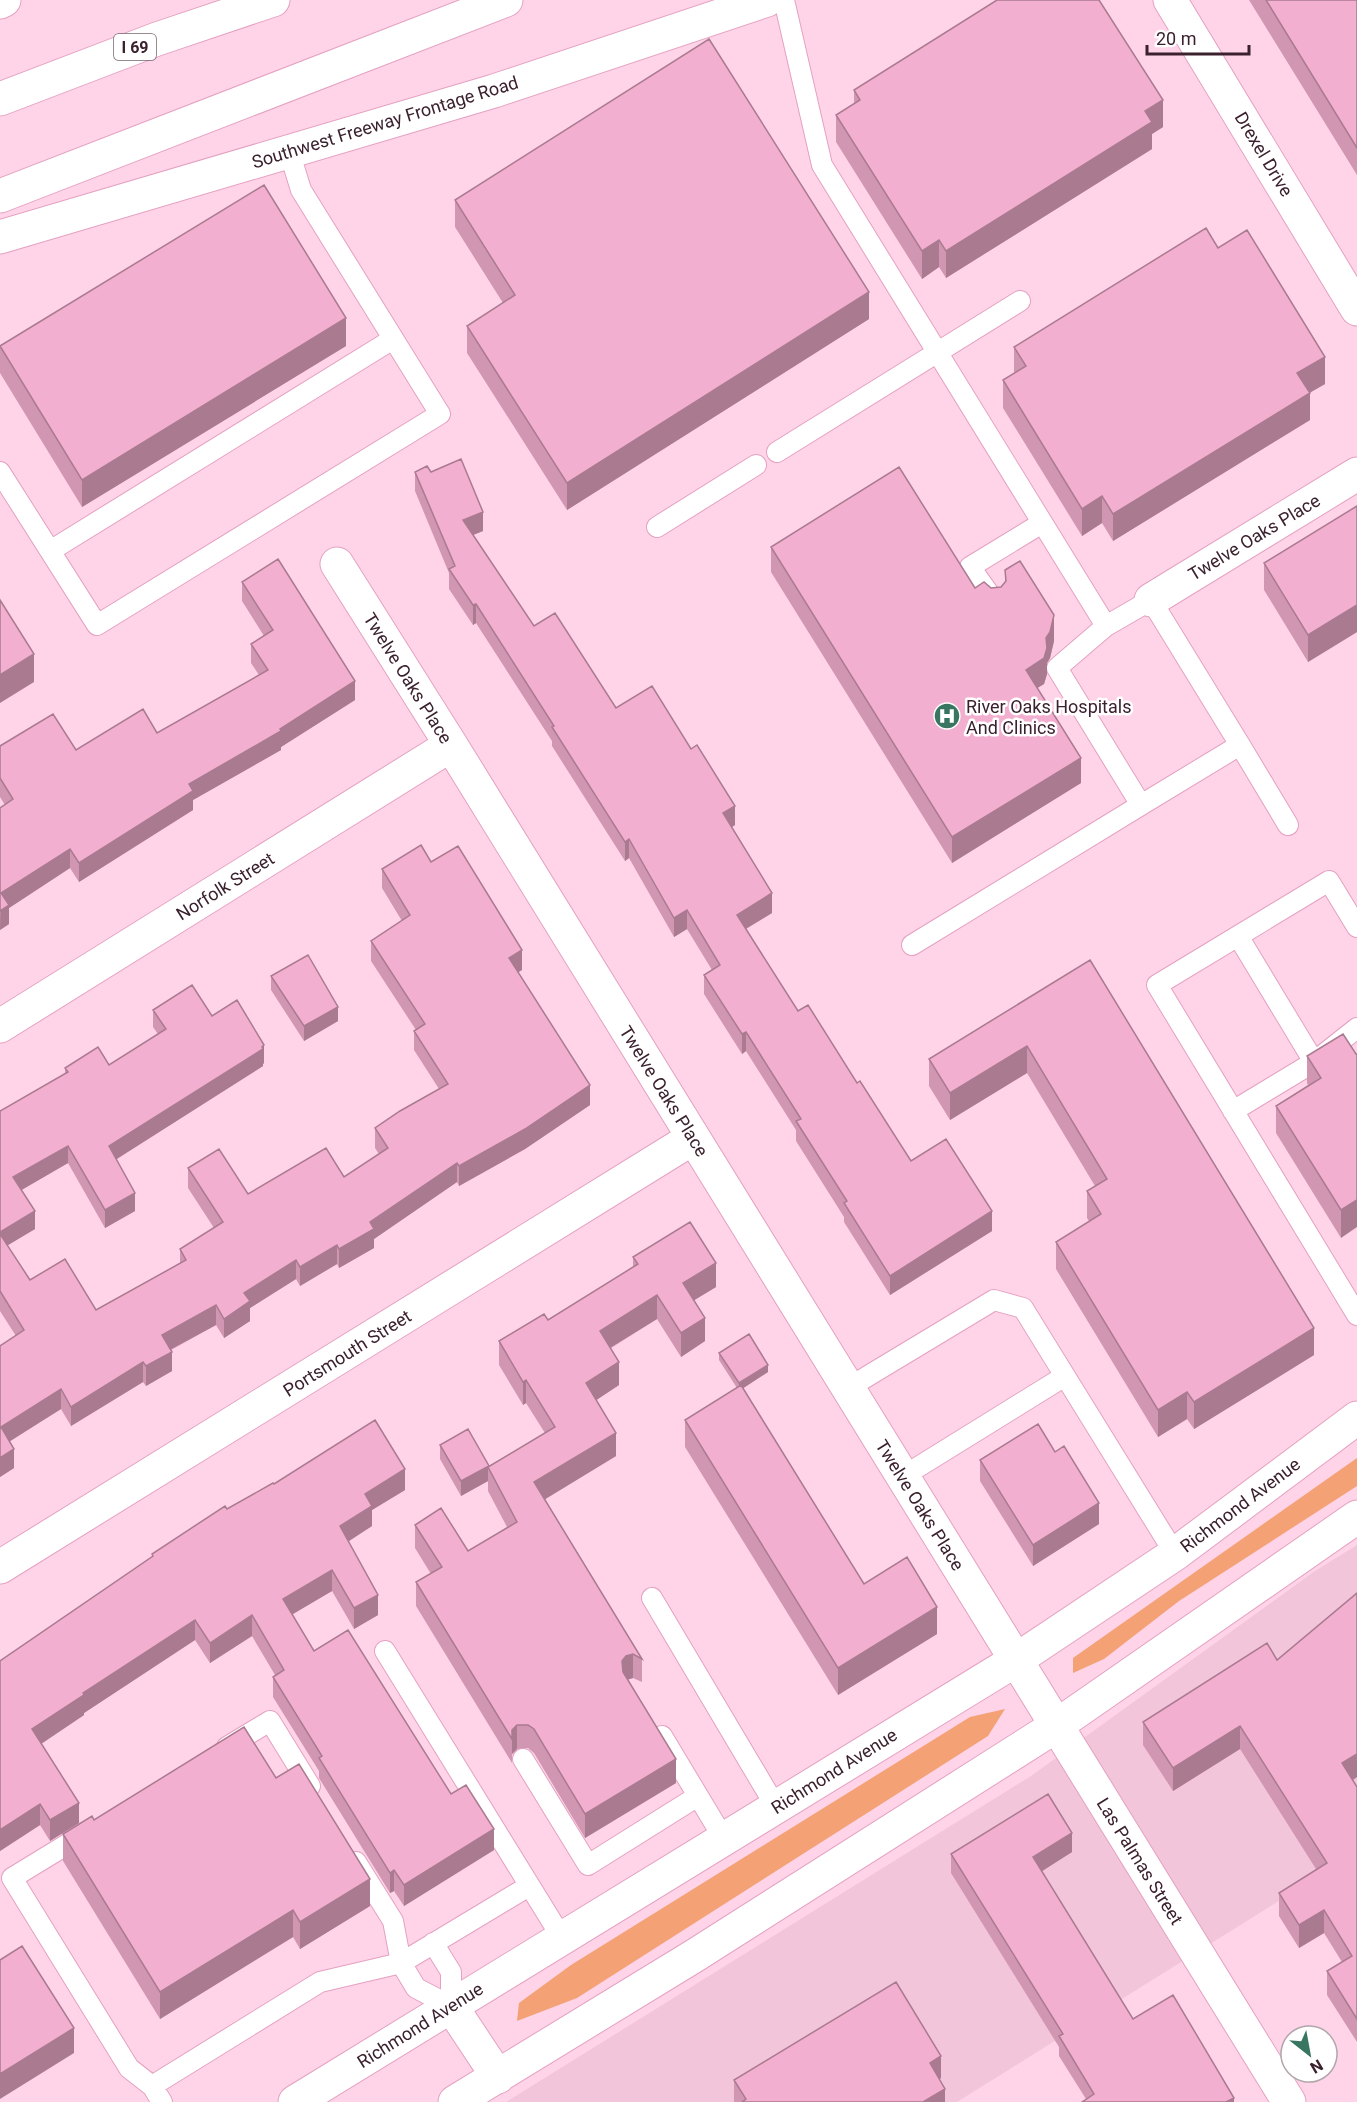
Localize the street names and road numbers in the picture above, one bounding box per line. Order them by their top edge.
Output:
road number: I 69 [114,34,156,60]
street label: Southwest Freeway Frontage Road [249,71,521,173]
street label: Drexel Drive [1231,108,1297,200]
street label: Twelve Oaks Place [1184,489,1324,585]
street label: Twelve Oaks Place [359,609,457,747]
street label: Norfolk Street [172,848,278,924]
street label: Twelve Oaks Place [615,1022,713,1160]
street label: Portsmouth Street [279,1305,415,1401]
street label: Twelve Oaks Place [871,1436,969,1574]
street label: Richmond Avenue [1176,1453,1304,1557]
street label: Richmond Avenue [767,1724,901,1818]
street label: Las Palmas Street [1093,1794,1188,1928]
street label: Richmond Avenue [353,1978,487,2072]

